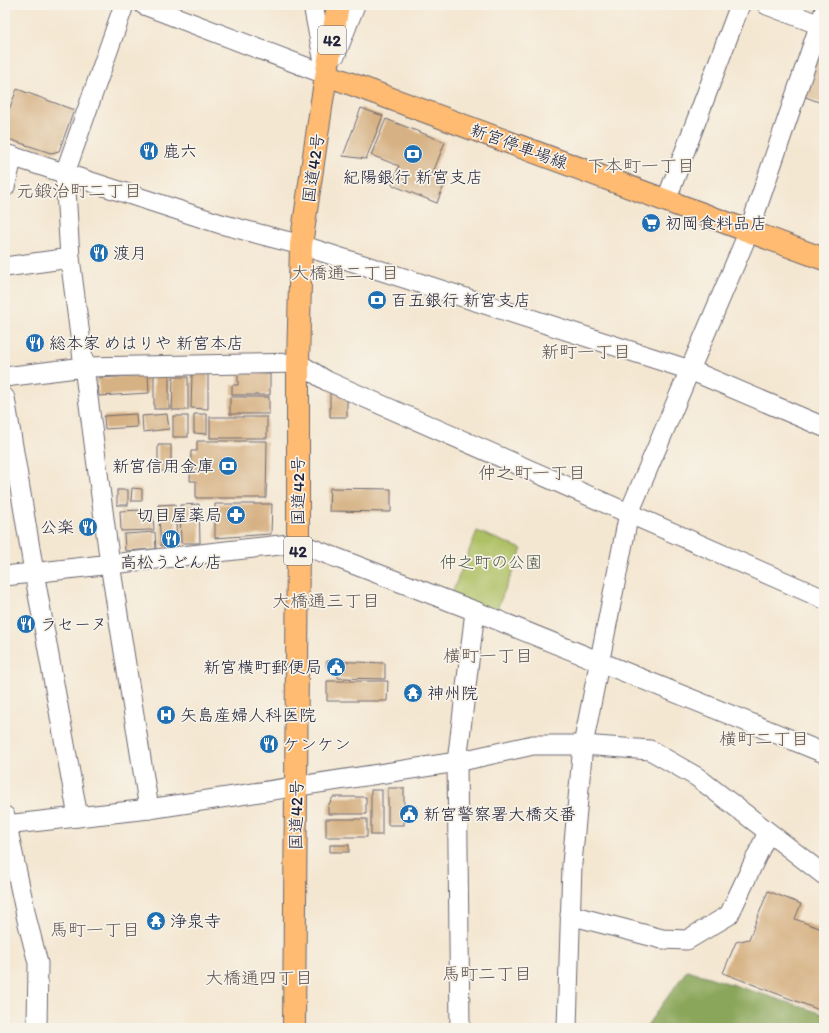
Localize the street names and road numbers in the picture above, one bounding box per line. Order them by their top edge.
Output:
road number: 42 [318,26,346,54]
street label: 新宮停車場線 [468,119,570,173]
street label: 国道42号 [298,132,328,204]
street label: 国道42号 [288,456,308,526]
road number: 42 [284,537,312,565]
street label: 国道42号 [285,780,307,850]

